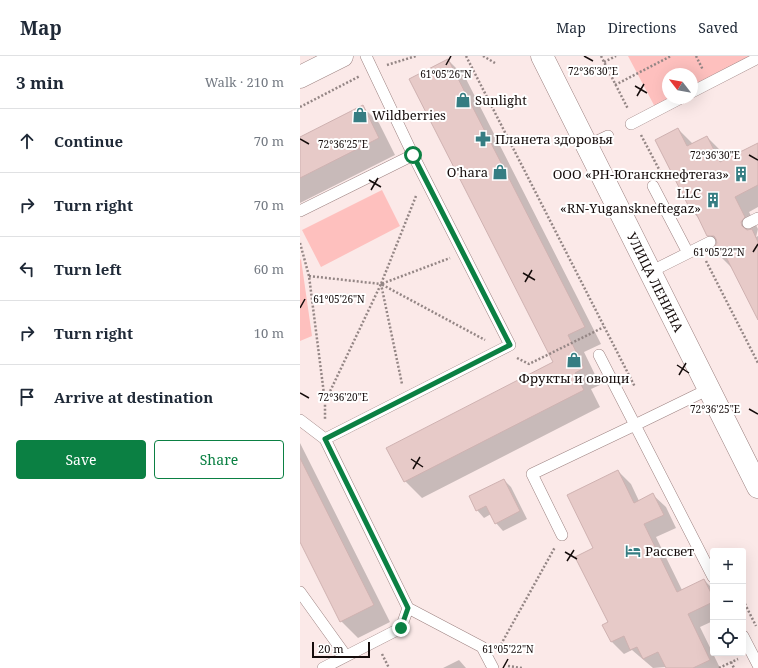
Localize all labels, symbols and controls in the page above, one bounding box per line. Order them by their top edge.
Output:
text: Map [20,15,62,41]
text: Map [556,18,586,37]
text: Directions [608,18,676,37]
text: Saved [698,18,738,37]
text: 72°36'30"E [568,64,618,78]
text: 61°05'26"N [420,67,472,81]
north arrow [662,68,698,104]
text: 3 min [16,71,64,94]
text: Walk · 210 m [205,73,284,91]
shop icon: Sunlight [454,91,472,109]
place label: Sunlight [475,91,527,109]
shop icon: Wildberries [351,106,369,124]
place label: Wildberries [372,106,446,124]
icon: ahead [16,130,38,152]
pharmacy icon: Планета здоровья [474,130,492,148]
place label: Планета здоровья [495,130,613,148]
text: Continue [54,131,123,151]
text: 70 m [254,132,284,150]
text: 72°36'25"E [318,137,368,151]
route start [404,146,422,164]
text: 72°36'30"E [690,148,740,162]
place label: O'hara [447,163,488,181]
shop icon: O'hara [491,163,509,181]
place label: ООО «РН-Юганскнефтегаз» [553,165,729,183]
building icon: ООО «РН-Юганскнефтегаз» [732,165,750,183]
place label: LLC «RN-Yuganskneftegaz» [560,184,701,217]
building icon: LLC «RN-Yuganskneftegaz» [704,191,722,209]
icon: right [16,194,38,216]
text: Turn right [54,195,133,215]
text: 70 m [254,196,284,214]
street label: УЛИЦА ЛЕНИНА [623,229,688,336]
text: 61°05'22"N [693,245,745,259]
icon: left [16,258,38,280]
text: Turn left [54,259,122,279]
text: 60 m [254,260,284,278]
text: 61°05'26"N [313,292,365,306]
icon: right [16,322,38,344]
text: Turn right [54,323,133,343]
text: 10 m [254,324,284,342]
shop icon: Фрукты и овощи [565,351,583,369]
place label: Фрукты и овощи [519,369,630,387]
icon: arrive [16,386,38,408]
text: Arrive at destination [54,387,213,407]
text: 72°36'20"E [318,390,368,404]
text: 72°36'25"E [690,402,740,416]
button: Save [16,440,146,479]
button: Share [154,440,284,479]
hotel icon: Рассвет [624,542,642,560]
place label: Рассвет [645,542,694,560]
map controls [710,548,746,656]
button: + [710,548,746,584]
button: − [710,584,746,620]
route end [392,619,410,637]
button: locate [710,620,746,656]
scale bar [312,640,370,659]
text: 20 m [318,641,344,656]
text: 61°05'22"N [482,642,534,656]

